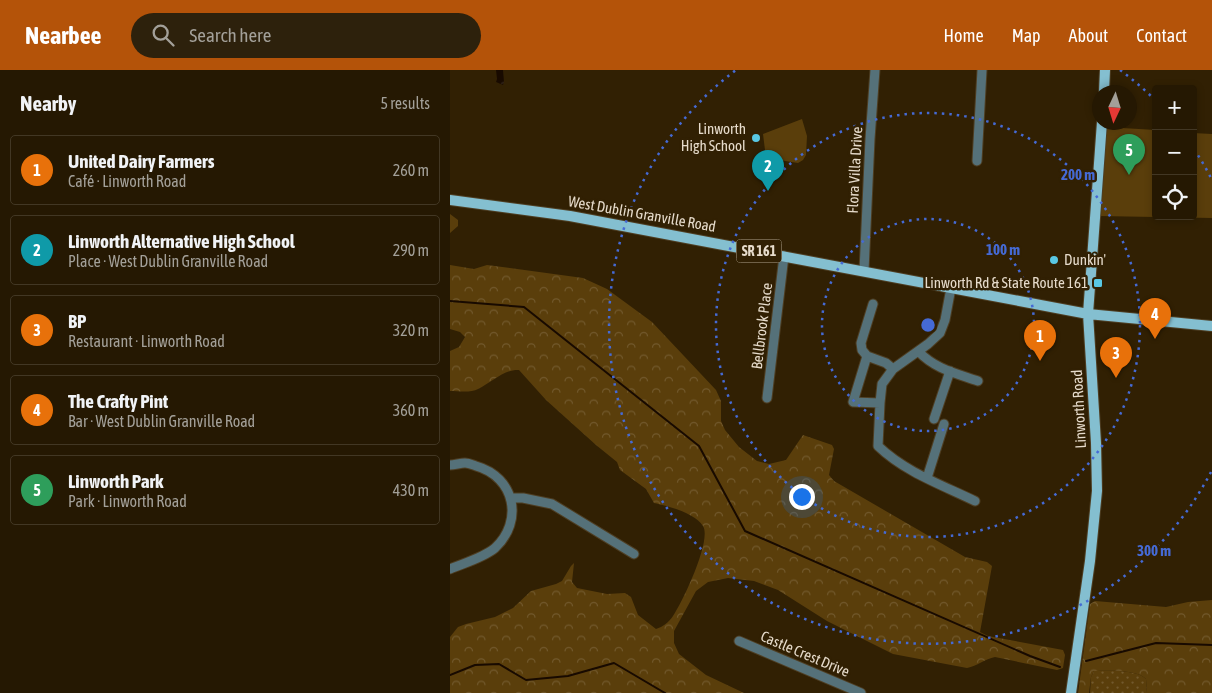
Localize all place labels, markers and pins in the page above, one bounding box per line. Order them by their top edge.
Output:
place label: Linworth High School [681,120,746,154]
marker: Linworth High School [750,132,762,144]
pin: 5 [1113,134,1145,175]
pin: 2 [752,150,784,191]
place label: Dunkin' [1064,251,1106,268]
marker: Dunkin' [1048,254,1060,266]
place label: Linworth Rd & State Route 161 [925,274,1088,291]
marker: Linworth Rd & State Route 161 [1092,277,1104,289]
pin: 4 [1139,298,1171,339]
centre of rings [919,316,937,334]
pin: 1 [1024,320,1056,361]
pin: 3 [1100,337,1132,378]

